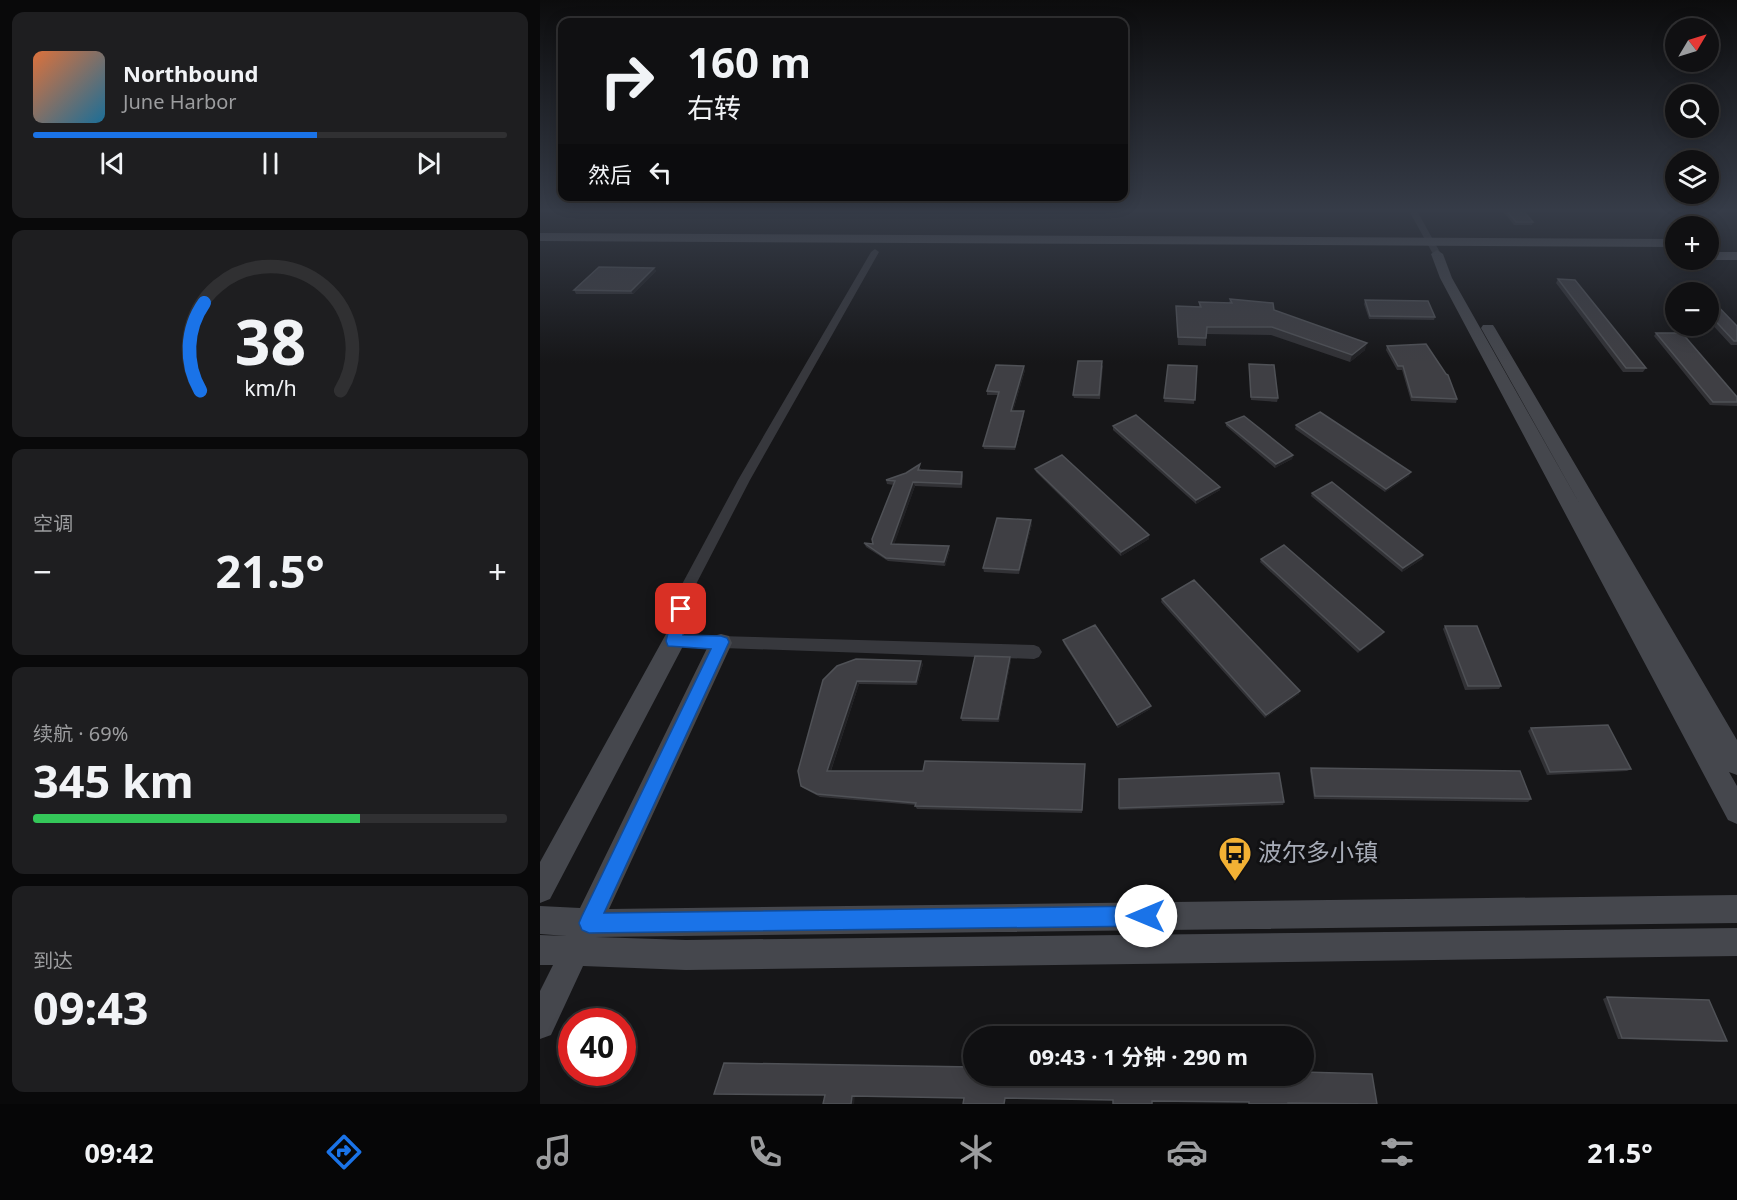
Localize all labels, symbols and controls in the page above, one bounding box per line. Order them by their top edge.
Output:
north arrow [1665,18,1719,72]
map controls [1665,18,1719,336]
text: 160 m [687,33,811,90]
icon: right [588,42,666,120]
text: Northbound [123,58,258,88]
button: search [1665,84,1719,138]
text: June Harbor [123,88,237,115]
text: 右转 [687,89,741,126]
icon: previous [96,147,129,180]
icon: pause [254,147,287,180]
icon: next [412,147,445,180]
button: layers [1665,150,1719,204]
icon: left [644,156,677,189]
text: 然后 [588,159,632,189]
button: + [1665,216,1719,270]
button: − [1665,282,1719,336]
text: 38 [234,298,306,383]
text: km/h [244,373,296,402]
text: 空调 [33,510,73,537]
text: 21.5° [216,540,324,601]
text: − [33,549,52,594]
text: + [488,549,507,594]
pin [655,583,706,634]
icon: arrive [664,592,697,625]
text: 续航 · 69% [33,720,128,747]
text: 345 km [33,750,194,811]
bus stop icon: 波尔多小镇 [1217,835,1253,882]
place label: 波尔多小镇 [1258,835,1378,868]
position arrow [1114,884,1178,948]
text: 到达 [33,947,73,974]
text: 09:43 [33,977,149,1038]
speed limit sign: 40 [558,1008,636,1086]
text: 09:43 · 1 分钟 · 290 m [1029,1041,1248,1071]
icon: directions [323,1131,365,1173]
icon: music [533,1131,575,1173]
icon: phone [744,1131,786,1173]
icon: climate [955,1131,997,1173]
icon: car [1166,1131,1208,1173]
icon: filters [1376,1131,1418,1173]
text: 09:42 [84,1134,154,1171]
text: 21.5° [1587,1134,1653,1171]

